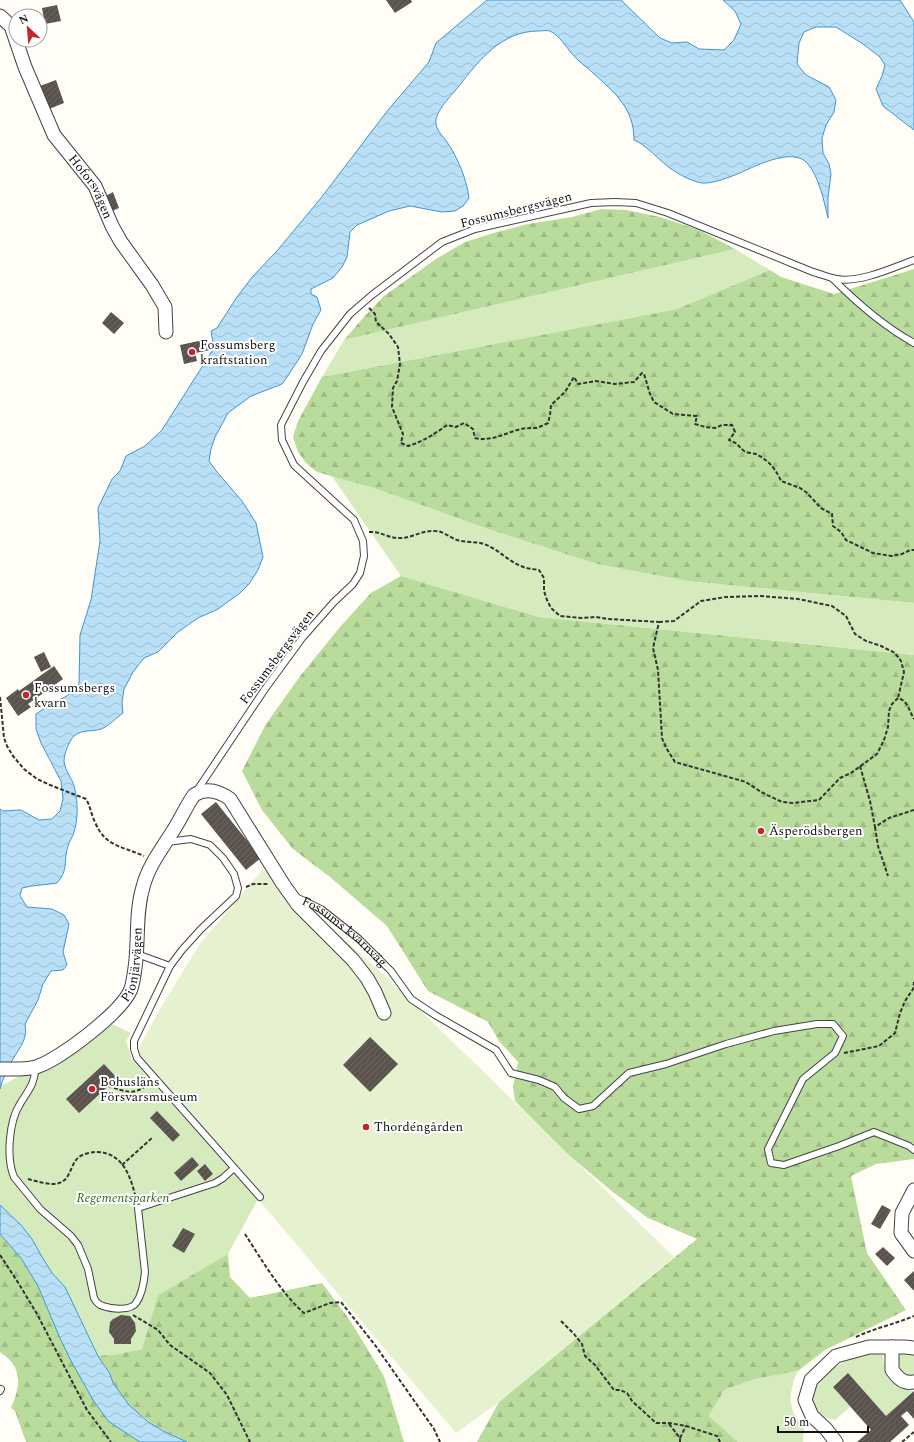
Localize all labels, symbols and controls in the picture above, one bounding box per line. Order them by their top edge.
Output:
north arrow [8,8,48,48]
text: N [16,10,32,29]
street label: Hoforsvägen [63,150,118,223]
street label: Fossumsbergsvägen [458,186,574,234]
place label: Fossumsberg kraftstation [200,335,276,370]
marker: Fossumsberg kraftstation [187,347,197,357]
street label: Fossumsbergsvägen [235,605,320,709]
place label: Fossumsbergs kvarn [34,678,115,713]
marker: Fossumsbergs kvarn [21,690,31,700]
place label: Äsperödsbergen [769,821,863,841]
marker: Äsperödsbergen [756,826,766,836]
street label: Fossums kvarnväg [298,891,392,972]
street label: Pionjärvägen [116,927,148,1006]
place label: Bohusläns Försvarsmuseum [100,1072,198,1107]
marker: Bohusläns Försvarsmuseum [87,1084,97,1094]
place label: Thordéngården [374,1117,464,1137]
marker: Thordéngården [361,1122,371,1132]
park label: Regementsparken [77,1188,169,1208]
scale bar [778,1408,868,1434]
text: 50 m [784,1413,809,1432]

